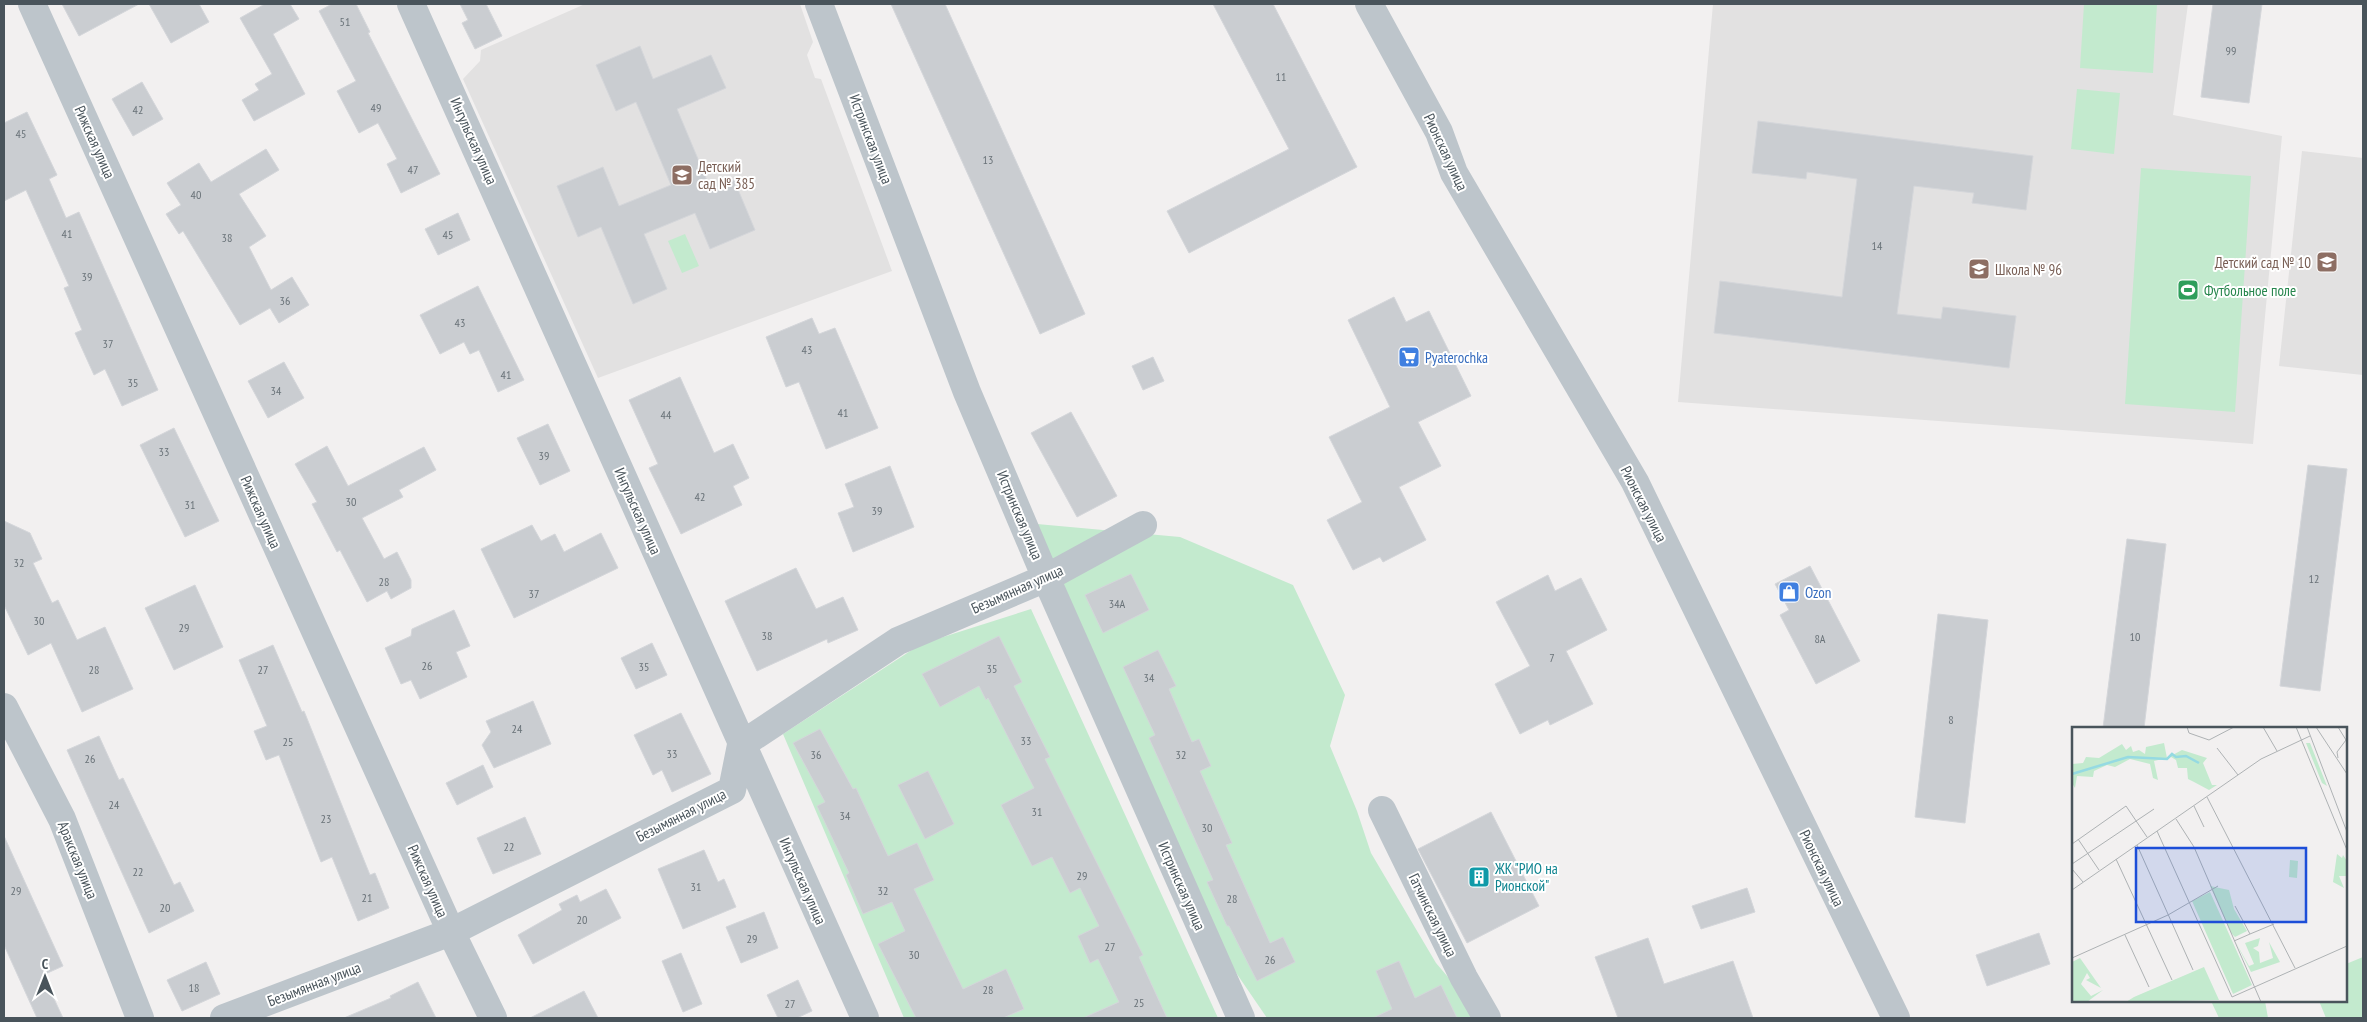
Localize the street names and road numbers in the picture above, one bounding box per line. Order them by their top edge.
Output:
street label: Истринская улица [845,91,897,187]
street label: Ингульская улица [446,95,502,187]
street label: Рижская улица [71,103,119,181]
street label: Рионская улица [1420,110,1472,194]
street label: Рионская улица [1617,463,1671,545]
street label: Ингульская улица [610,465,666,557]
street label: Истринская улица [993,468,1047,562]
street label: Рижская улица [237,473,285,551]
street label: Безымянная улица [968,560,1066,618]
street label: Безымянная улица [633,784,729,846]
street label: Аракская улица [54,818,102,902]
street label: Рионская улица [1795,827,1849,909]
street label: Ингульская улица [775,835,831,927]
street label: Истринская улица [1154,839,1210,933]
street label: Рижская улица [404,842,452,920]
street label: Гатчинская улица [1405,870,1461,960]
street label: Безымянная улица [265,957,363,1011]

